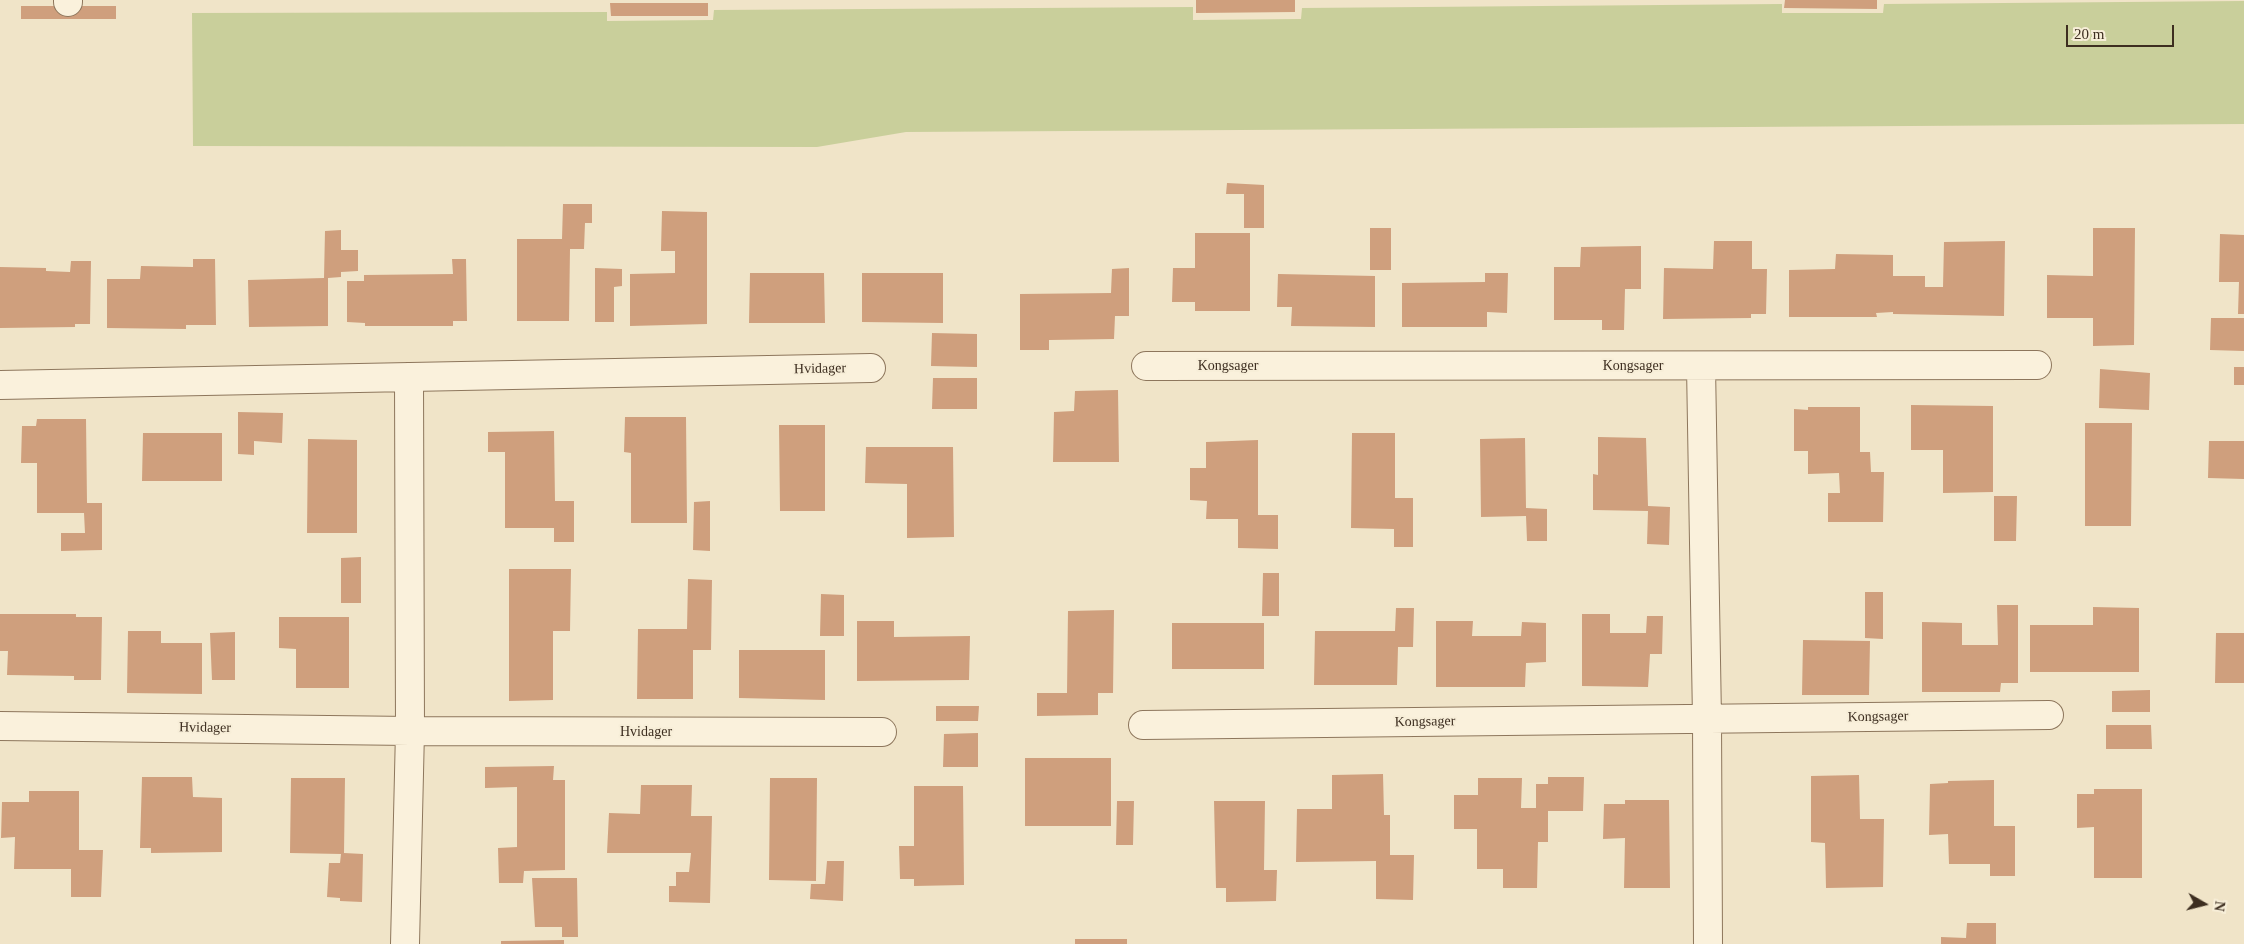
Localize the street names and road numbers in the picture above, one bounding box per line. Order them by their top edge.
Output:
street label: Kongsager [1198,358,1258,374]
street label: Kongsager [1603,358,1663,374]
street label: Hvidager [794,360,846,378]
street label: Kongsager [1848,708,1908,726]
street label: Kongsager [1395,713,1455,731]
street label: Hvidager [179,719,231,737]
street label: Hvidager [620,724,672,740]

